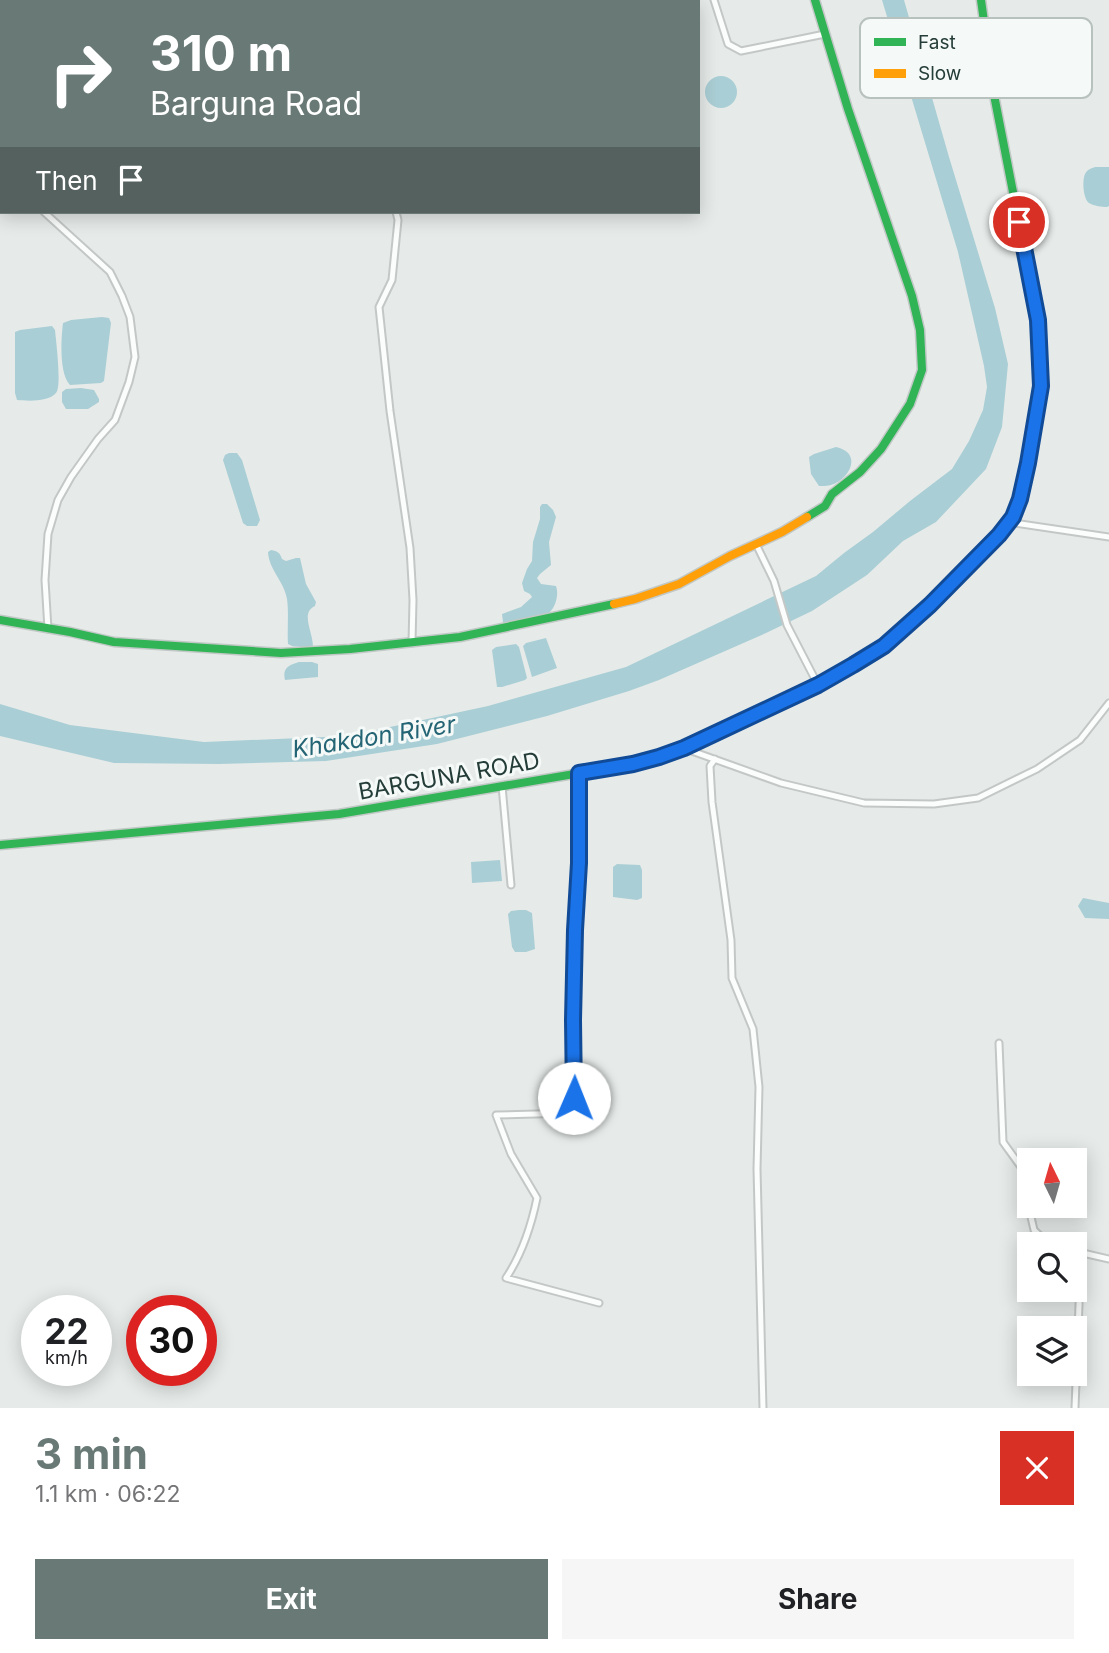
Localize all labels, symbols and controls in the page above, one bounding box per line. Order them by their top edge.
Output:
legend [860,18,1092,98]
text: 310 m [150,24,292,83]
icon: right [35,28,126,119]
text: Fast [918,31,956,54]
text: Slow [918,62,961,85]
text: Barguna Road [150,84,362,123]
icon: arrive [112,161,150,199]
text: Then [35,165,98,196]
pin [989,192,1049,252]
icon: arrive [1000,203,1038,241]
water label: Khakdon River [290,709,459,764]
street label: BARGUNA ROAD [356,746,542,806]
position arrow [537,1061,611,1135]
north arrow [1017,1148,1087,1218]
map controls [1017,1148,1087,1386]
button: search [1017,1232,1087,1302]
speed limit sign: 30 [126,1295,217,1386]
text: 22 [44,1310,89,1352]
button: layers [1017,1316,1087,1386]
text: km/h [45,1347,88,1368]
text: 3 min [35,1428,148,1479]
button: close [1000,1431,1074,1505]
text: 1.1 km · 06:22 [35,1480,181,1508]
button: Exit [35,1559,548,1639]
button: Share [562,1559,1074,1639]

